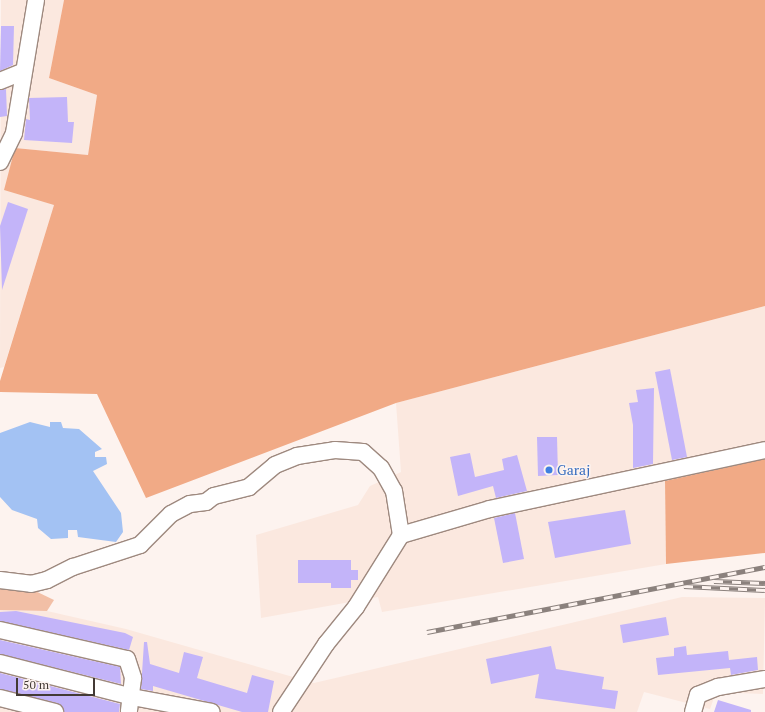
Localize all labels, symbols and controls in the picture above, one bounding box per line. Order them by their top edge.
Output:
place label: Garaj [557,462,590,478]
marker: Garaj [544,465,554,475]
scale bar [18,670,97,696]
text: 50 m [23,677,49,692]

